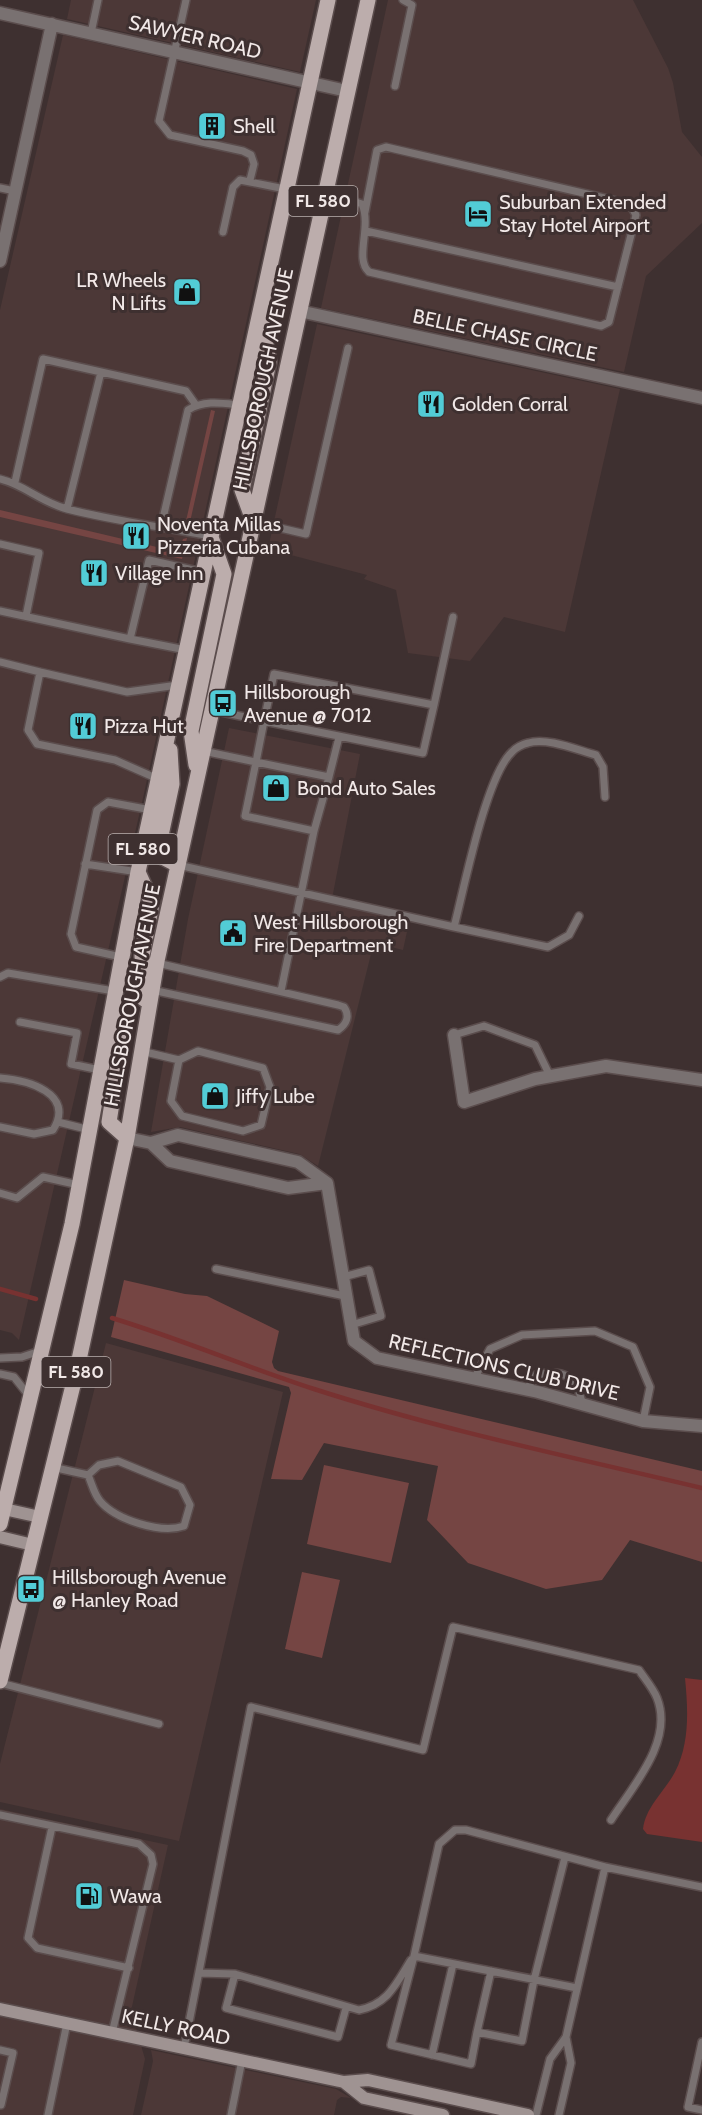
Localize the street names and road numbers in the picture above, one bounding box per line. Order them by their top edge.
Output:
street label: SAWYER ROAD [126,10,264,64]
road number: FL 580 [288,186,358,216]
street label: HILLSBOROUGH AVENUE [228,266,298,492]
street label: BELLE CHASE CIRCLE [411,304,599,366]
road number: FL 580 [108,834,178,864]
street label: HILLSBOROUGH AVENUE [99,882,165,1108]
street label: REFLECTIONS CLUB DRIVE [386,1329,622,1405]
road number: FL 580 [42,1357,110,1387]
street label: KELLY ROAD [120,2004,232,2050]

